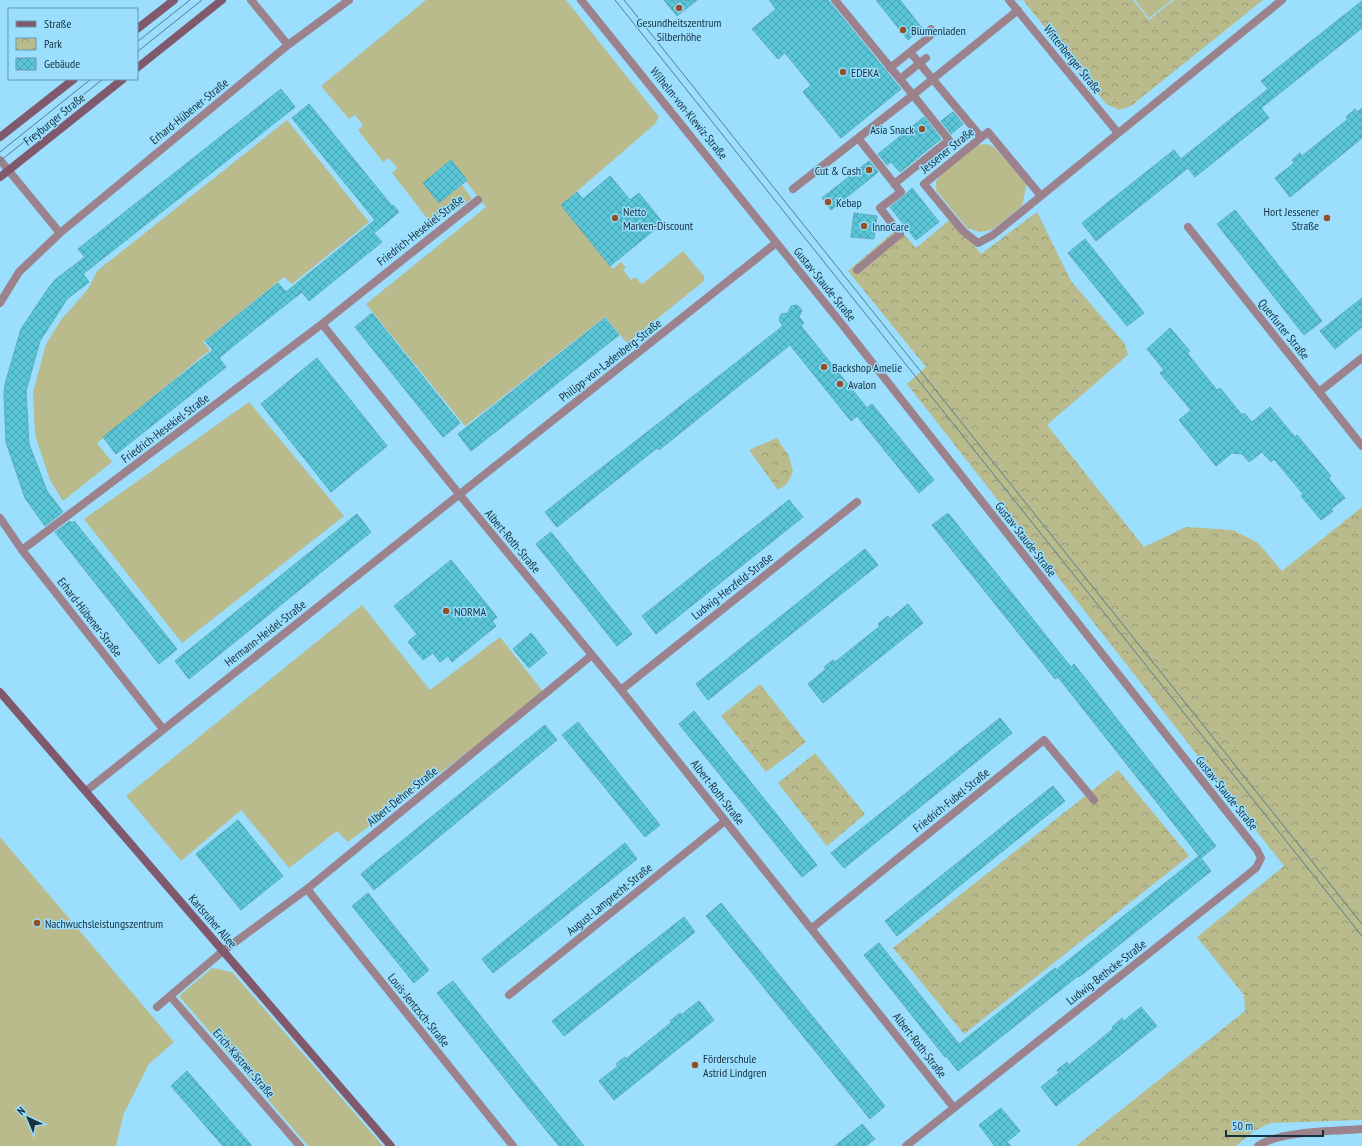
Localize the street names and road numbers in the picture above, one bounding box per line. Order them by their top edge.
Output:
street label: Wittenberger Straße [1041,22,1105,96]
street label: Wilhelm-von-Klewiz-Straße [647,64,731,162]
street label: Erhard-Hübener-Straße [147,75,231,147]
street label: Freyburger Straße [20,90,88,148]
street label: Jessener Straße [917,124,977,177]
street label: Friedrich-Hesekiel-Straße [374,191,466,269]
street label: Gustav-Staude-Straße [791,244,859,324]
street label: Querfurter Straße [1255,296,1313,362]
street label: Philipp-von-Ladenberg-Straße [556,315,664,405]
street label: Friedrich-Hesekiel-Straße [118,390,212,466]
street label: Gustav-Staude-Straße [992,499,1060,579]
street label: Albert-Roth-Straße [482,506,544,576]
street label: Ludwig-Herzfeld-Straße [688,549,776,622]
street label: Erhard-Hübener-Straße [54,574,126,660]
street label: Hermann-Heidel-Straße [221,597,309,669]
street label: Gustav-Staude-Straße [1193,753,1261,833]
street label: Albert-Roth-Straße [688,756,748,828]
street label: Albert-Dehne-Straße [364,763,440,829]
street label: Friedrich-Fubel-Straße [910,765,992,835]
street label: August-Lamprecht-Straße [563,860,655,938]
street label: Karlsruher Allee [186,891,240,951]
street label: Ludwig-Bethcke-Straße [1063,936,1149,1008]
street label: Louis-Jentzsch-Straße [385,970,453,1050]
street label: Albert-Roth-Straße [890,1009,950,1081]
street label: Erich-Kästner-Straße [210,1025,278,1101]

